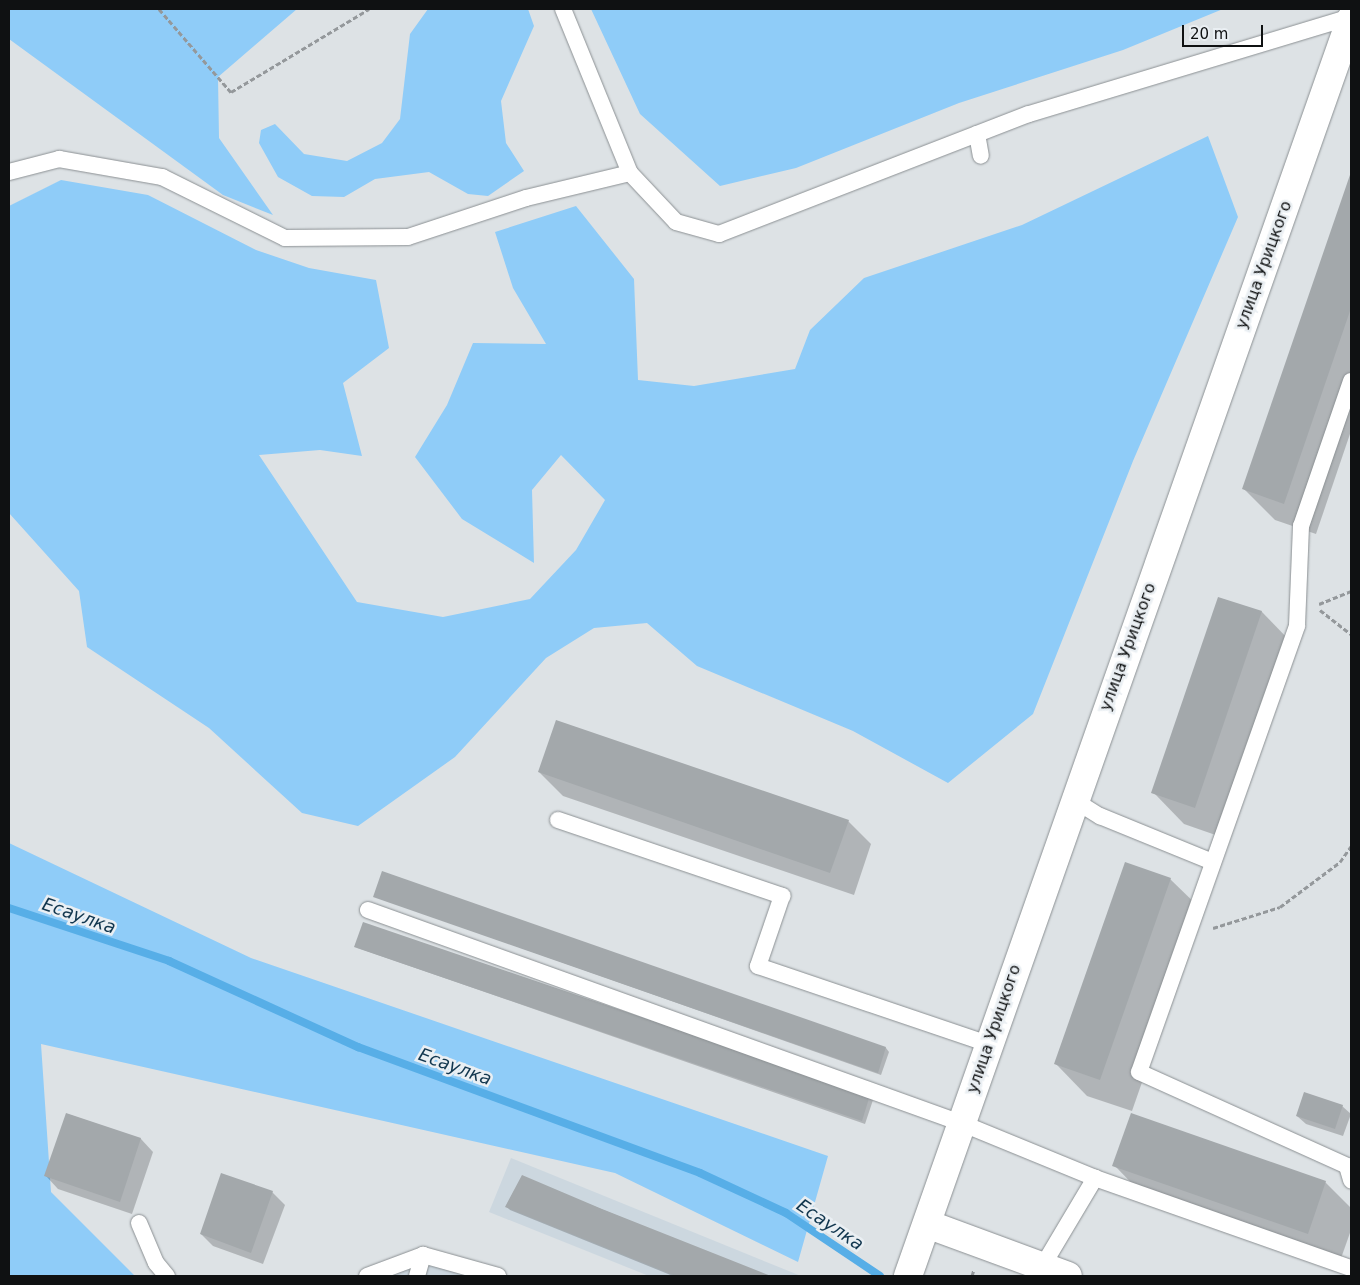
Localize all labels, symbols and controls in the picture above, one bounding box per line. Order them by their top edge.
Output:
scale bar [1185,15,1266,47]
text: 20 m [1190,25,1228,43]
street label: улица Урицкого [1232,198,1296,332]
street label: улица Урицкого [1096,580,1160,714]
water label: Есаулка [39,893,119,939]
street label: улица Урицкого [963,962,1025,1096]
water label: Есаулка [415,1044,495,1090]
water label: Есаулка [792,1195,868,1255]

